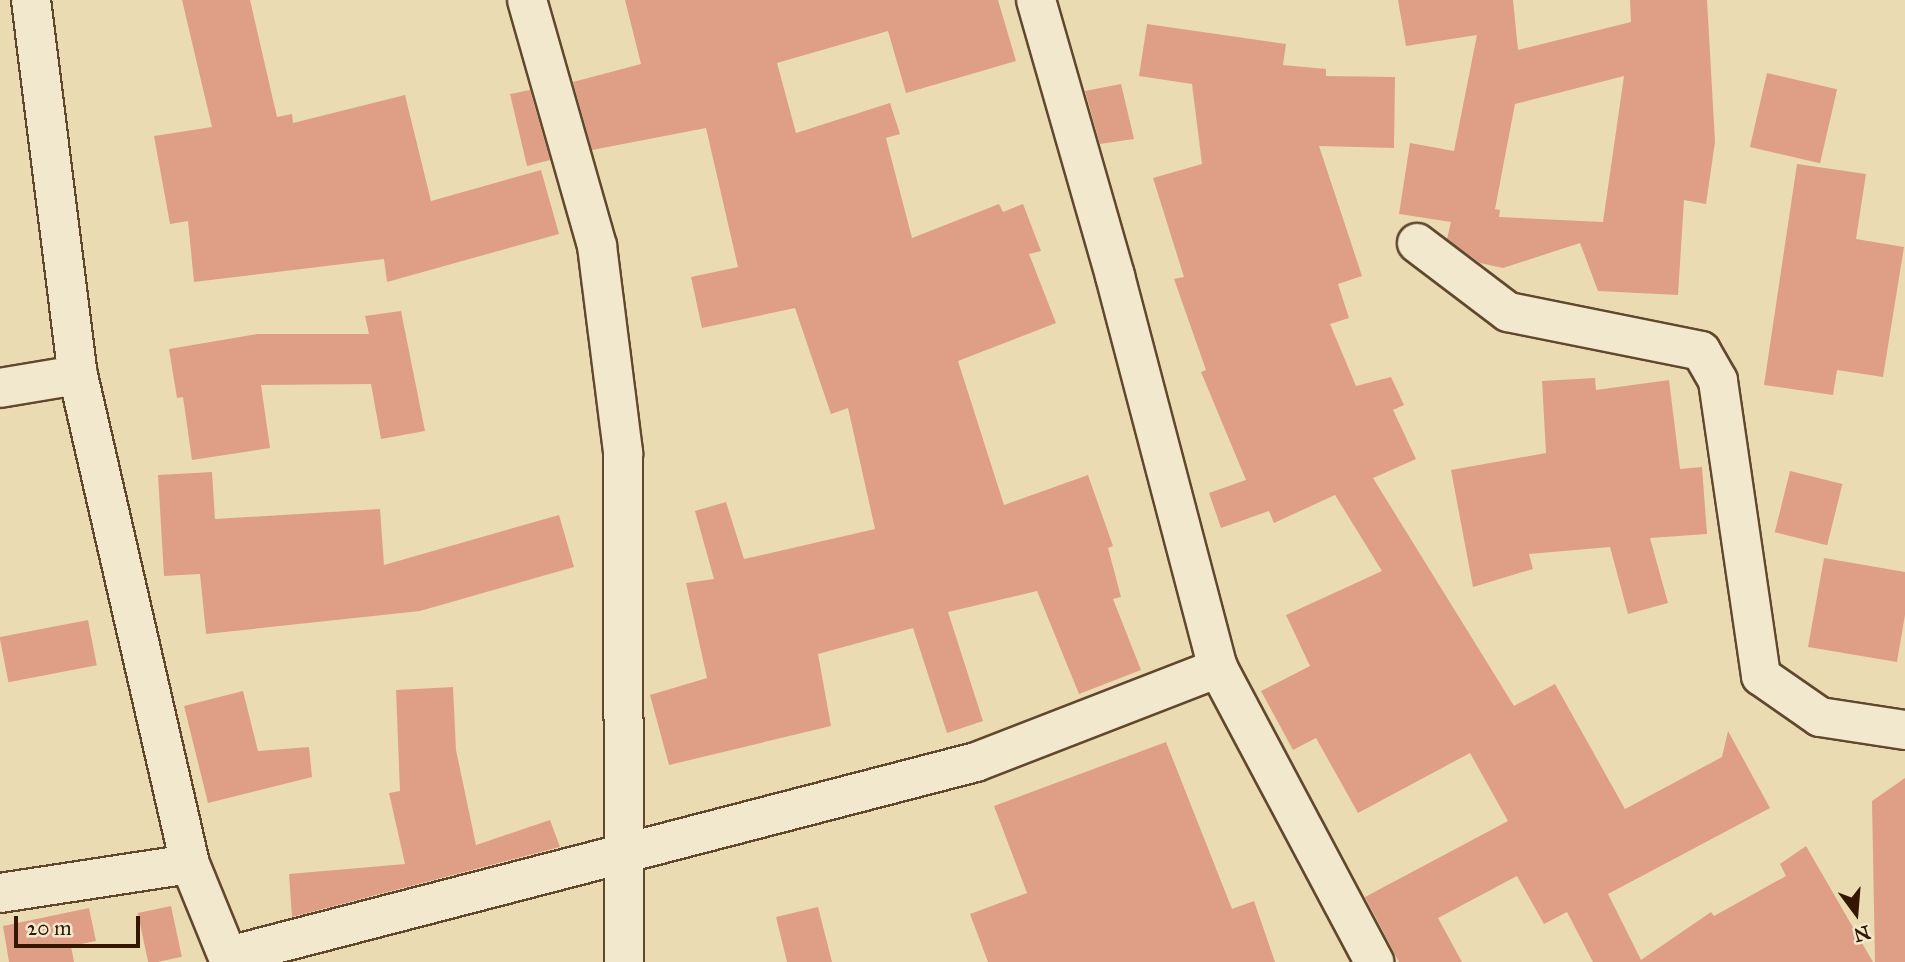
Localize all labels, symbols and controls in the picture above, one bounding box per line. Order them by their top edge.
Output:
north arrow [1821,878,1891,948]
scale bar [18,902,144,946]
text: 20 m [27,915,72,941]
text: N [1851,920,1873,947]

